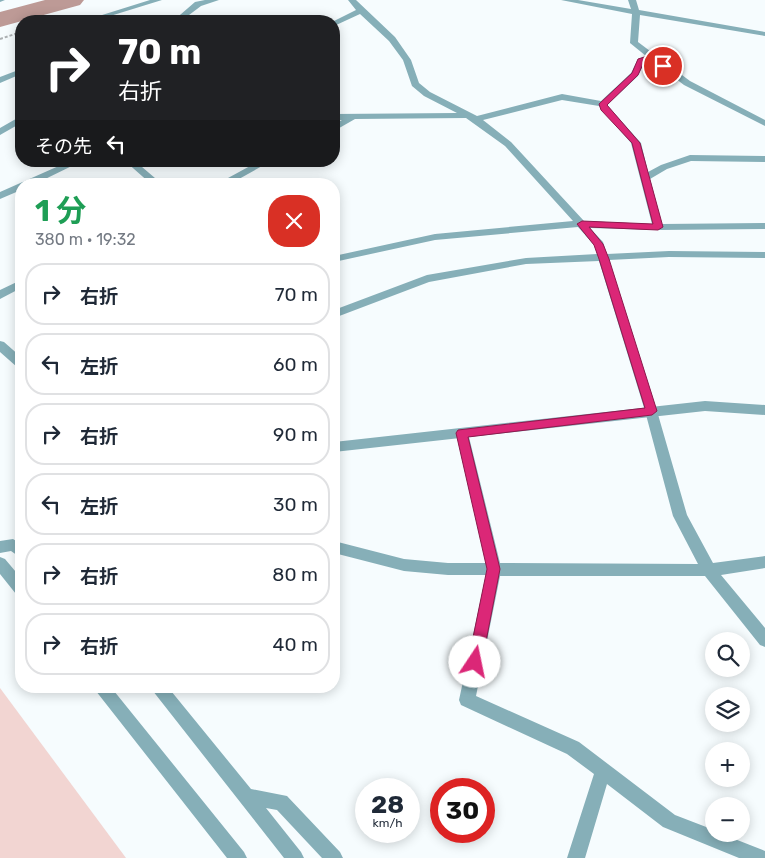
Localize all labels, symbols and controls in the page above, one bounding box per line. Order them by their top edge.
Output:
text: 70 m [118,31,201,73]
icon: right [35,35,100,100]
pin [642,45,684,87]
icon: arrive [649,52,677,80]
text: 右折 [118,78,162,105]
icon: left [102,130,130,158]
text: その先 [35,135,92,158]
text: 1 分 [35,193,86,229]
button: close [268,195,320,247]
text: 380 m · 19:32 [35,230,136,249]
icon: right [37,280,65,308]
text: 70 m [275,283,318,306]
text: 右折 [80,285,118,308]
icon: left [37,350,65,378]
text: 60 m [273,353,318,376]
text: 左折 [80,355,118,378]
icon: right [37,420,65,448]
text: 90 m [273,423,318,446]
text: 右折 [80,425,118,448]
icon: left [37,490,65,518]
text: 30 m [273,493,318,516]
text: 左折 [80,495,118,518]
icon: right [37,560,65,588]
text: 80 m [272,563,318,586]
text: 右折 [80,565,118,588]
icon: right [37,630,65,658]
map controls [705,632,750,842]
button: search [705,632,750,677]
text: 40 m [273,633,318,656]
text: 右折 [80,635,118,658]
position arrow [448,635,500,687]
button: layers [705,687,750,732]
button: + [705,742,750,787]
speed limit sign: 30 [430,778,495,843]
text: 28 [371,790,404,819]
button: − [705,797,750,842]
text: km/h [373,816,402,830]

